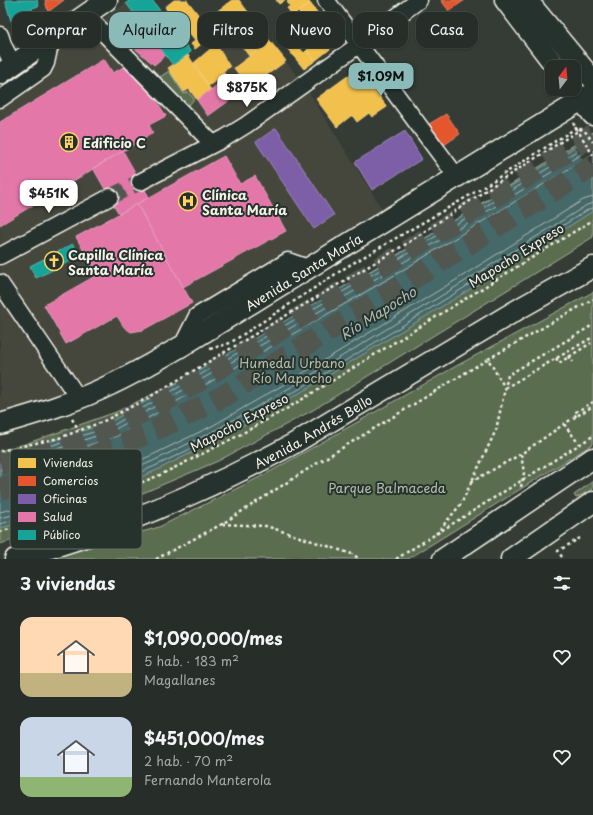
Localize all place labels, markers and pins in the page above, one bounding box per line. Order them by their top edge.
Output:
pin: $1.09M [348,63,414,97]
pin: $875K [219,74,275,108]
building icon: Edificio C [58,131,80,153]
place label: Edificio C [83,133,146,152]
pin: $451K [21,180,77,214]
place label: Clínica Santa María [202,185,287,219]
hospital icon: Clínica Santa María [177,190,199,212]
place label: Capilla Clínica Santa María [68,245,164,279]
church icon: Capilla Clínica Santa María [43,250,65,272]

